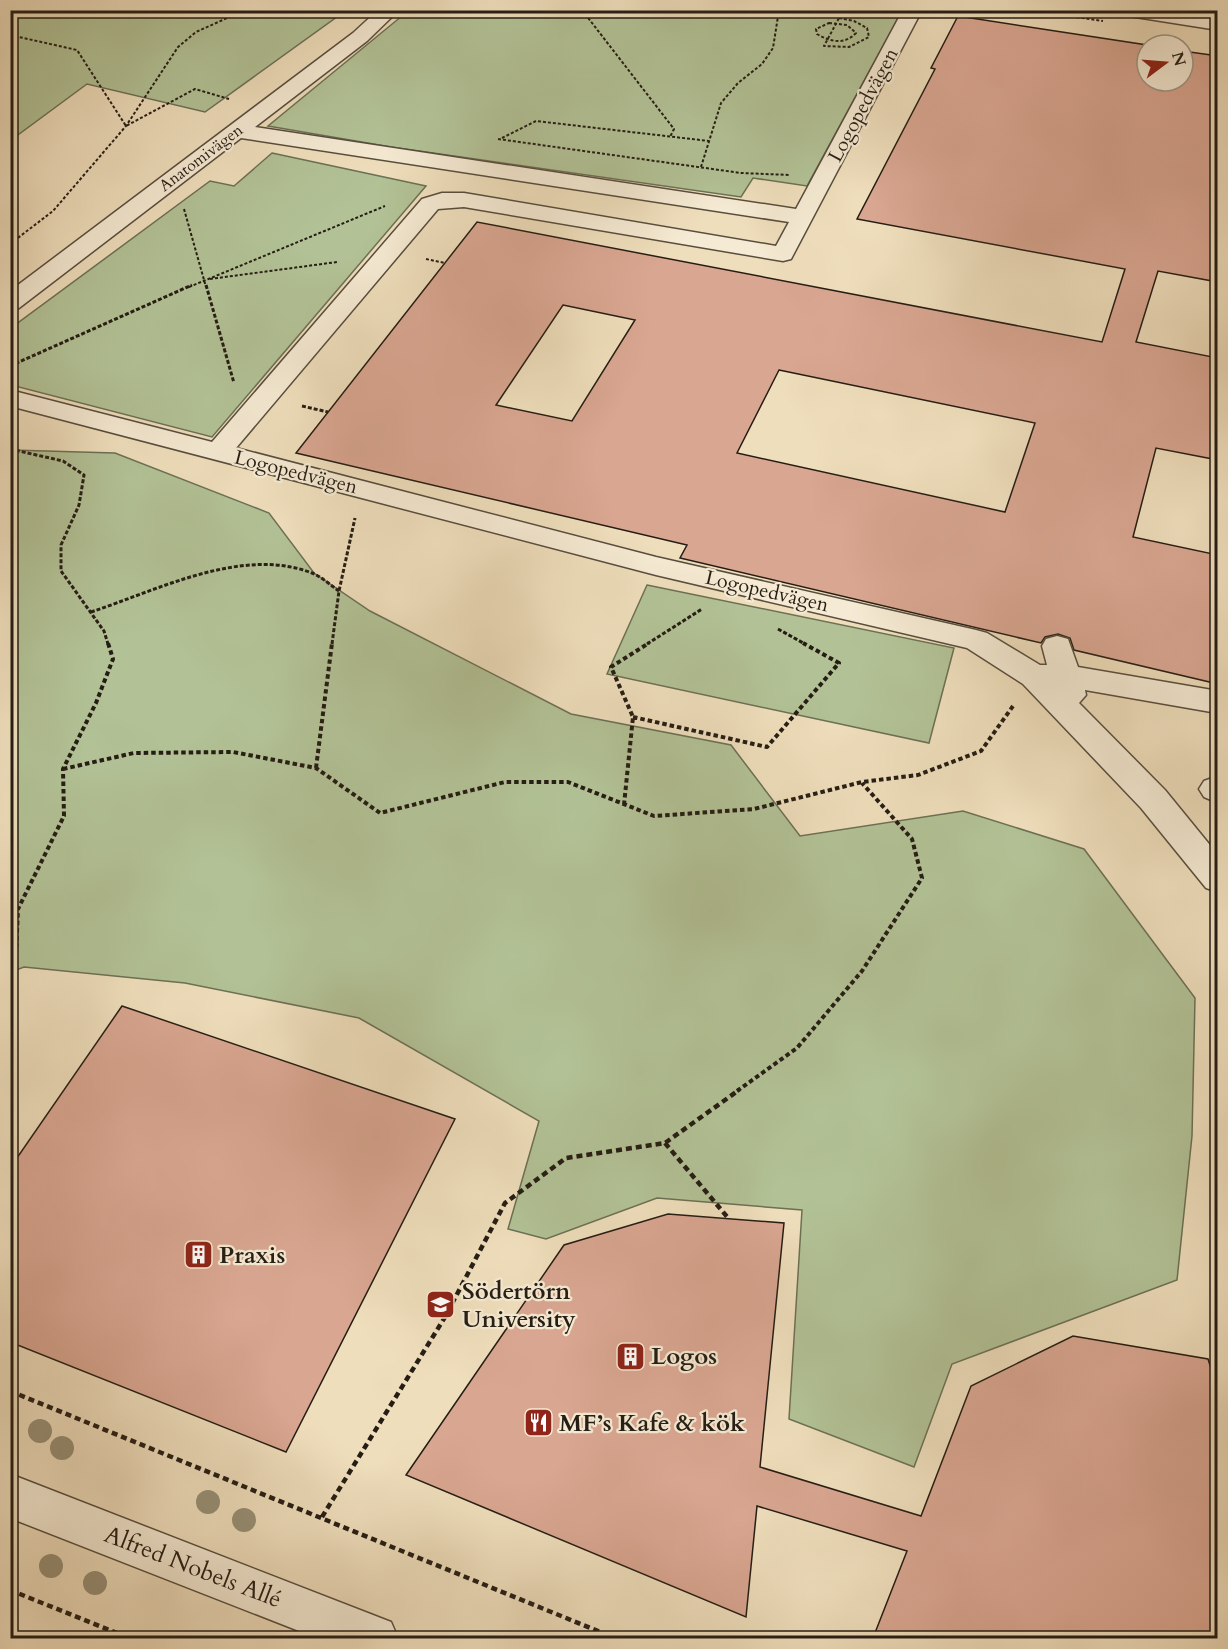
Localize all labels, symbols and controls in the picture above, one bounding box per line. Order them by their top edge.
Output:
north arrow [1135,33,1195,93]
street label: Logopedvägen [822,43,905,167]
text: N [1166,49,1191,69]
street label: Anatomivägen [155,119,247,197]
street label: Logopedvägen [232,444,361,500]
street label: Logopedvägen [703,564,832,618]
building icon: Praxis [182,1239,214,1271]
place label: Praxis [219,1239,285,1272]
place label: Södertörn University [462,1275,576,1336]
school or university icon: Södertörn University [425,1289,457,1321]
building icon: Logos [614,1340,646,1372]
place label: Logos [651,1340,717,1373]
restaurant icon: MF’s Kafe & kök [522,1407,554,1439]
place label: MF’s Kafe & kök [559,1407,745,1440]
street label: Alfred Nobels Allé [100,1518,286,1616]

